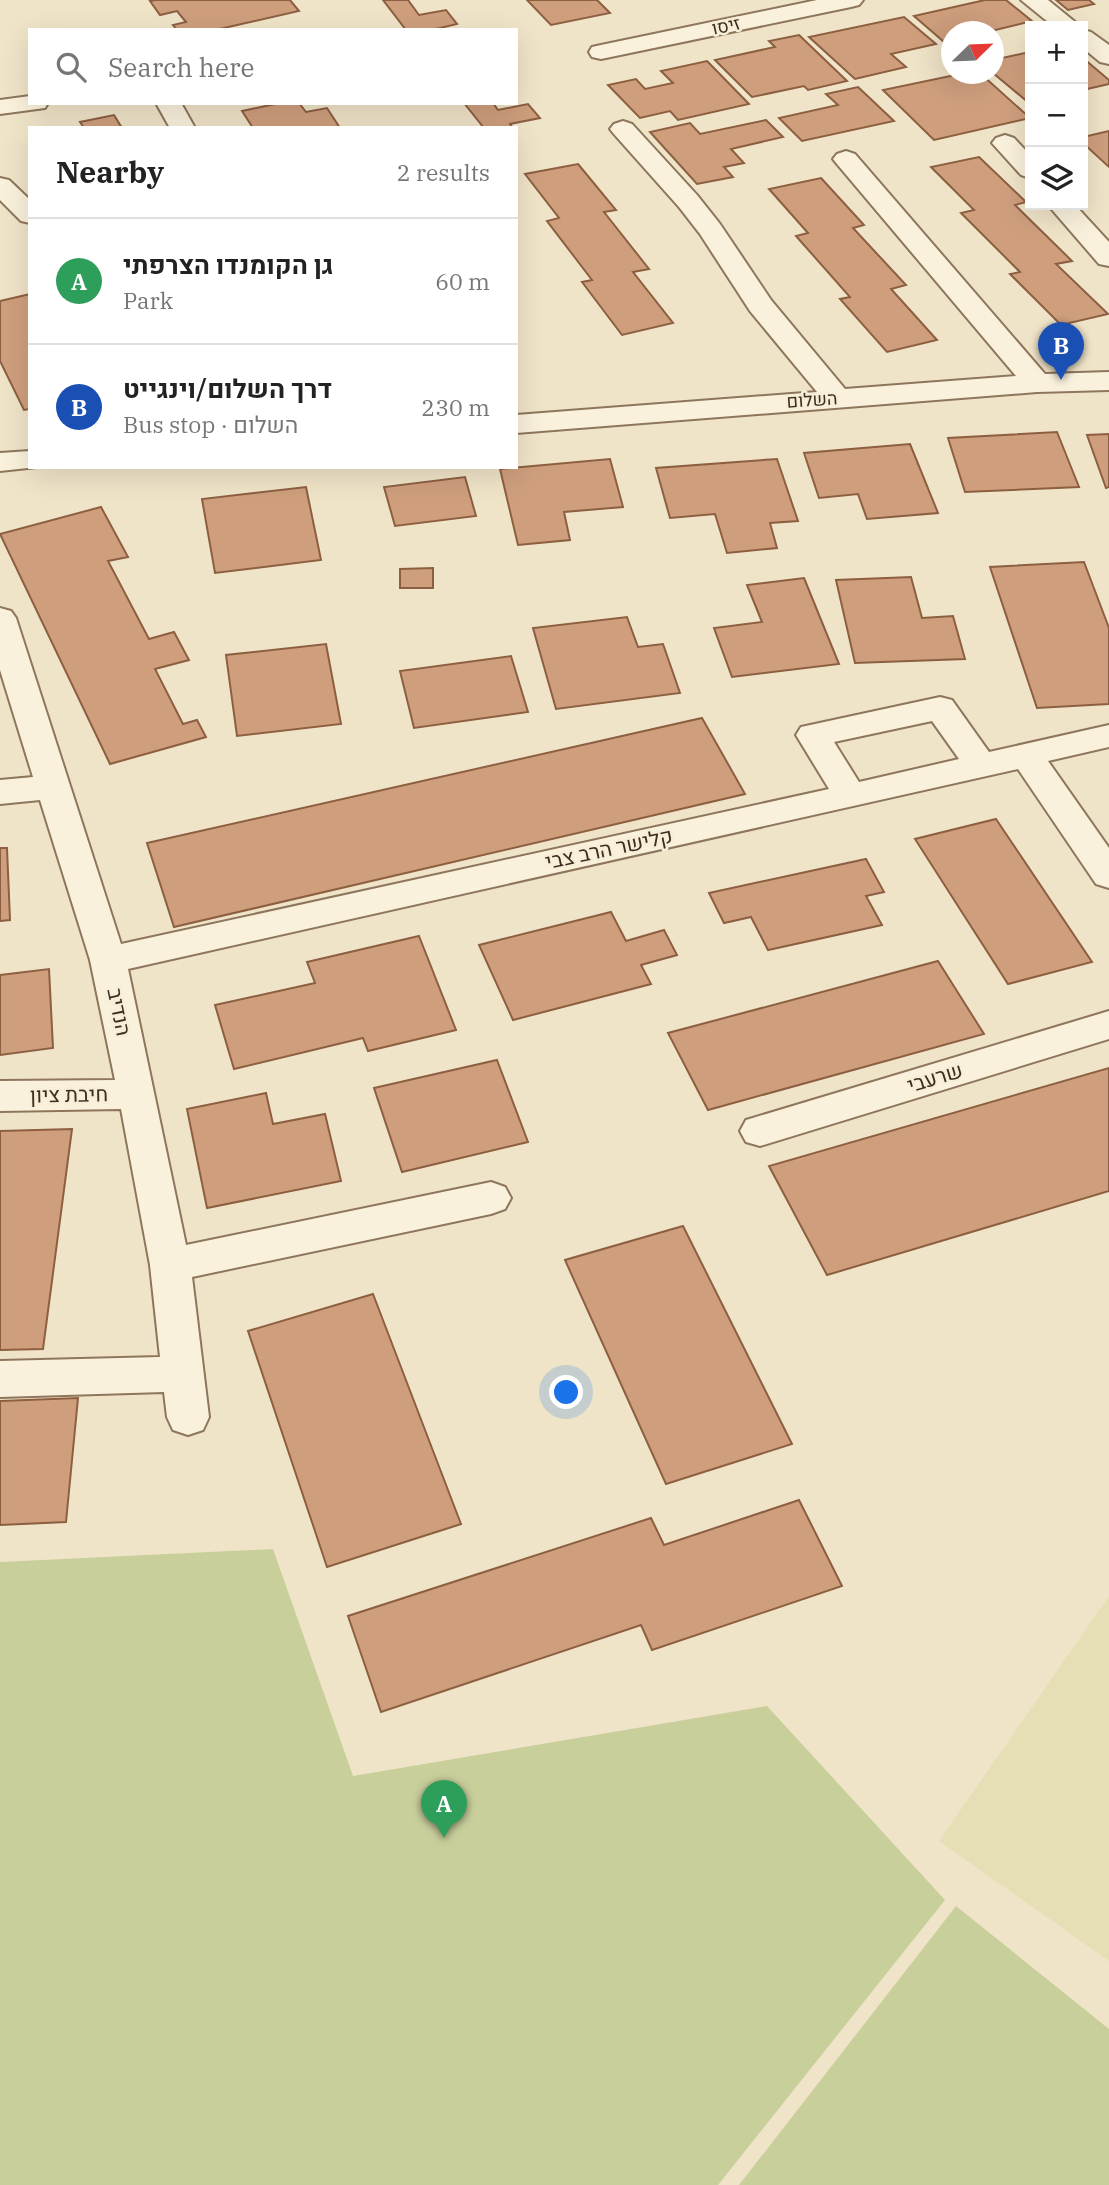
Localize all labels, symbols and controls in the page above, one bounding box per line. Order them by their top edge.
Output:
street label: זיסו [710,11,742,40]
north arrow [941,21,1004,84]
map controls [1025,21,1088,210]
button: + [1025,21,1088,84]
search box [28,28,518,105]
icon: search [52,48,90,86]
text: Search here [108,50,254,84]
button: − [1025,84,1088,147]
button: layers [1025,147,1088,210]
text: Nearby [56,152,164,191]
text: 2 results [397,157,490,187]
text: גן הקומנדו הצרפתי [123,247,333,281]
text: A [71,266,87,296]
text: 60 m [435,266,490,296]
text: Park [123,285,173,315]
pin: B [1038,322,1084,380]
text: דרך השלום/וינגייט [123,371,332,405]
street label: השלום [786,386,838,413]
text: B [71,392,87,422]
text: 230 m [421,392,490,422]
text: Bus stop · השלום [123,409,298,439]
street label: קלישר הרב צבי [543,821,675,875]
street label: הנדיב [101,985,139,1038]
street label: שרעבי [904,1055,966,1099]
street label: חיבת ציון [30,1079,108,1109]
your location [549,1375,583,1409]
pin: A [421,1780,467,1838]

